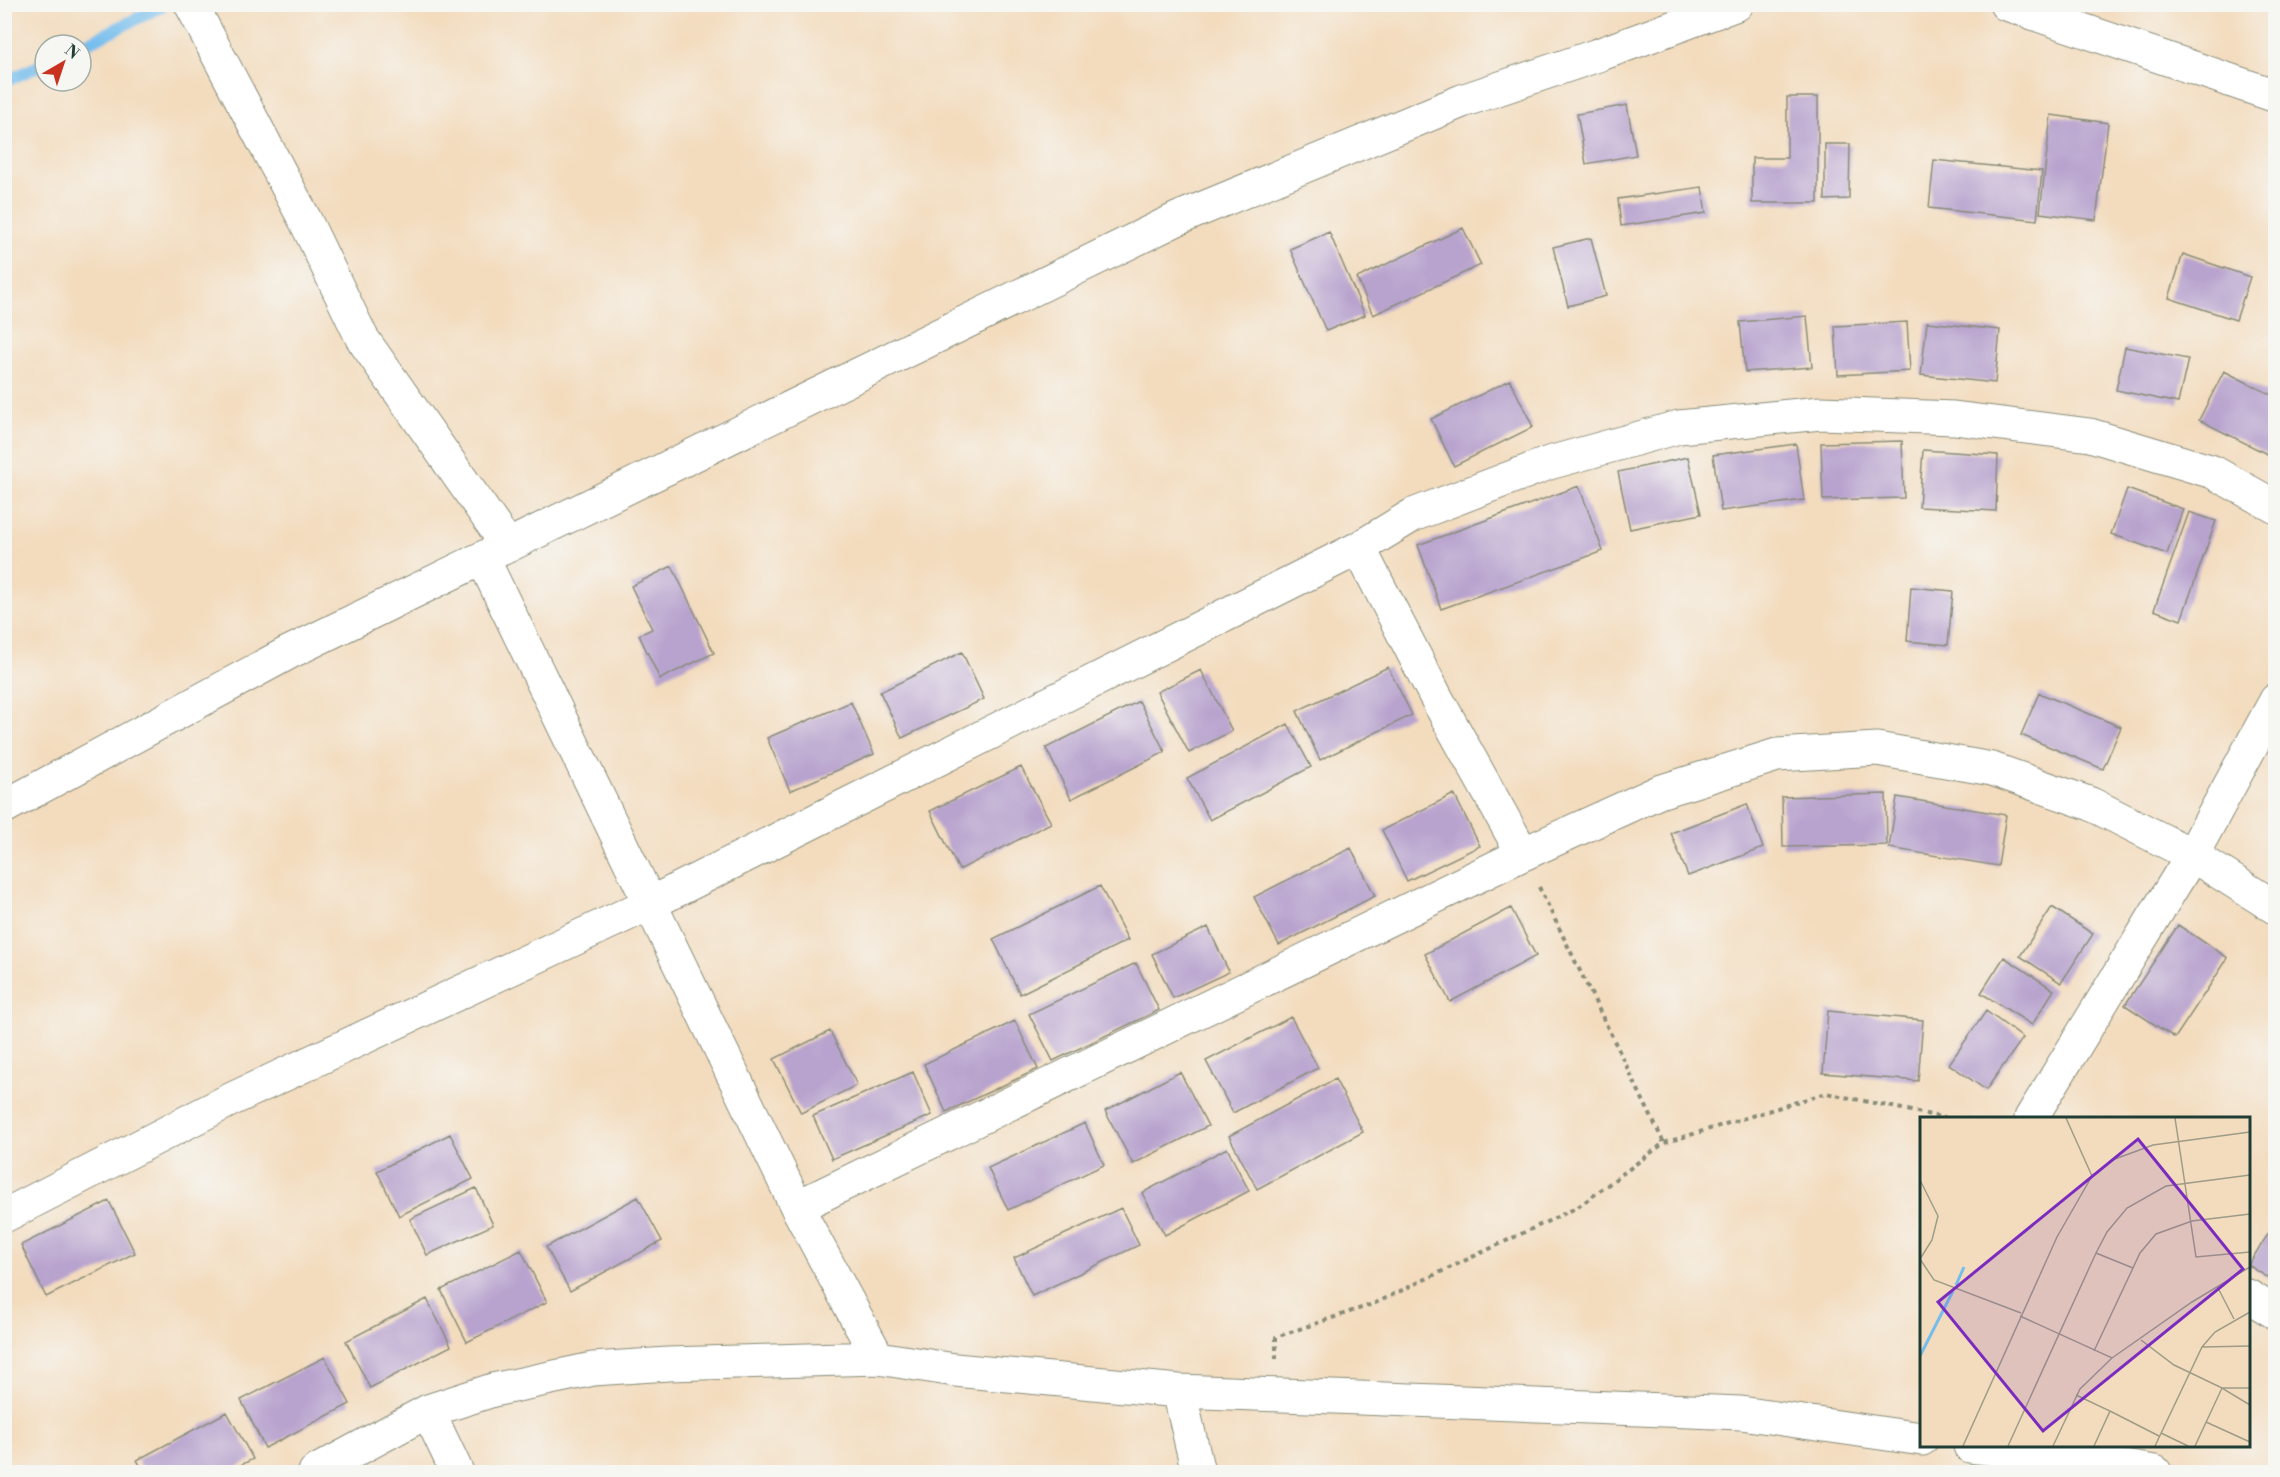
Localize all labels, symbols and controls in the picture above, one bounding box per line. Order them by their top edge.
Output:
north arrow [33,33,93,93]
text: N [61,40,83,64]
inset map [1920,1117,2250,1447]

